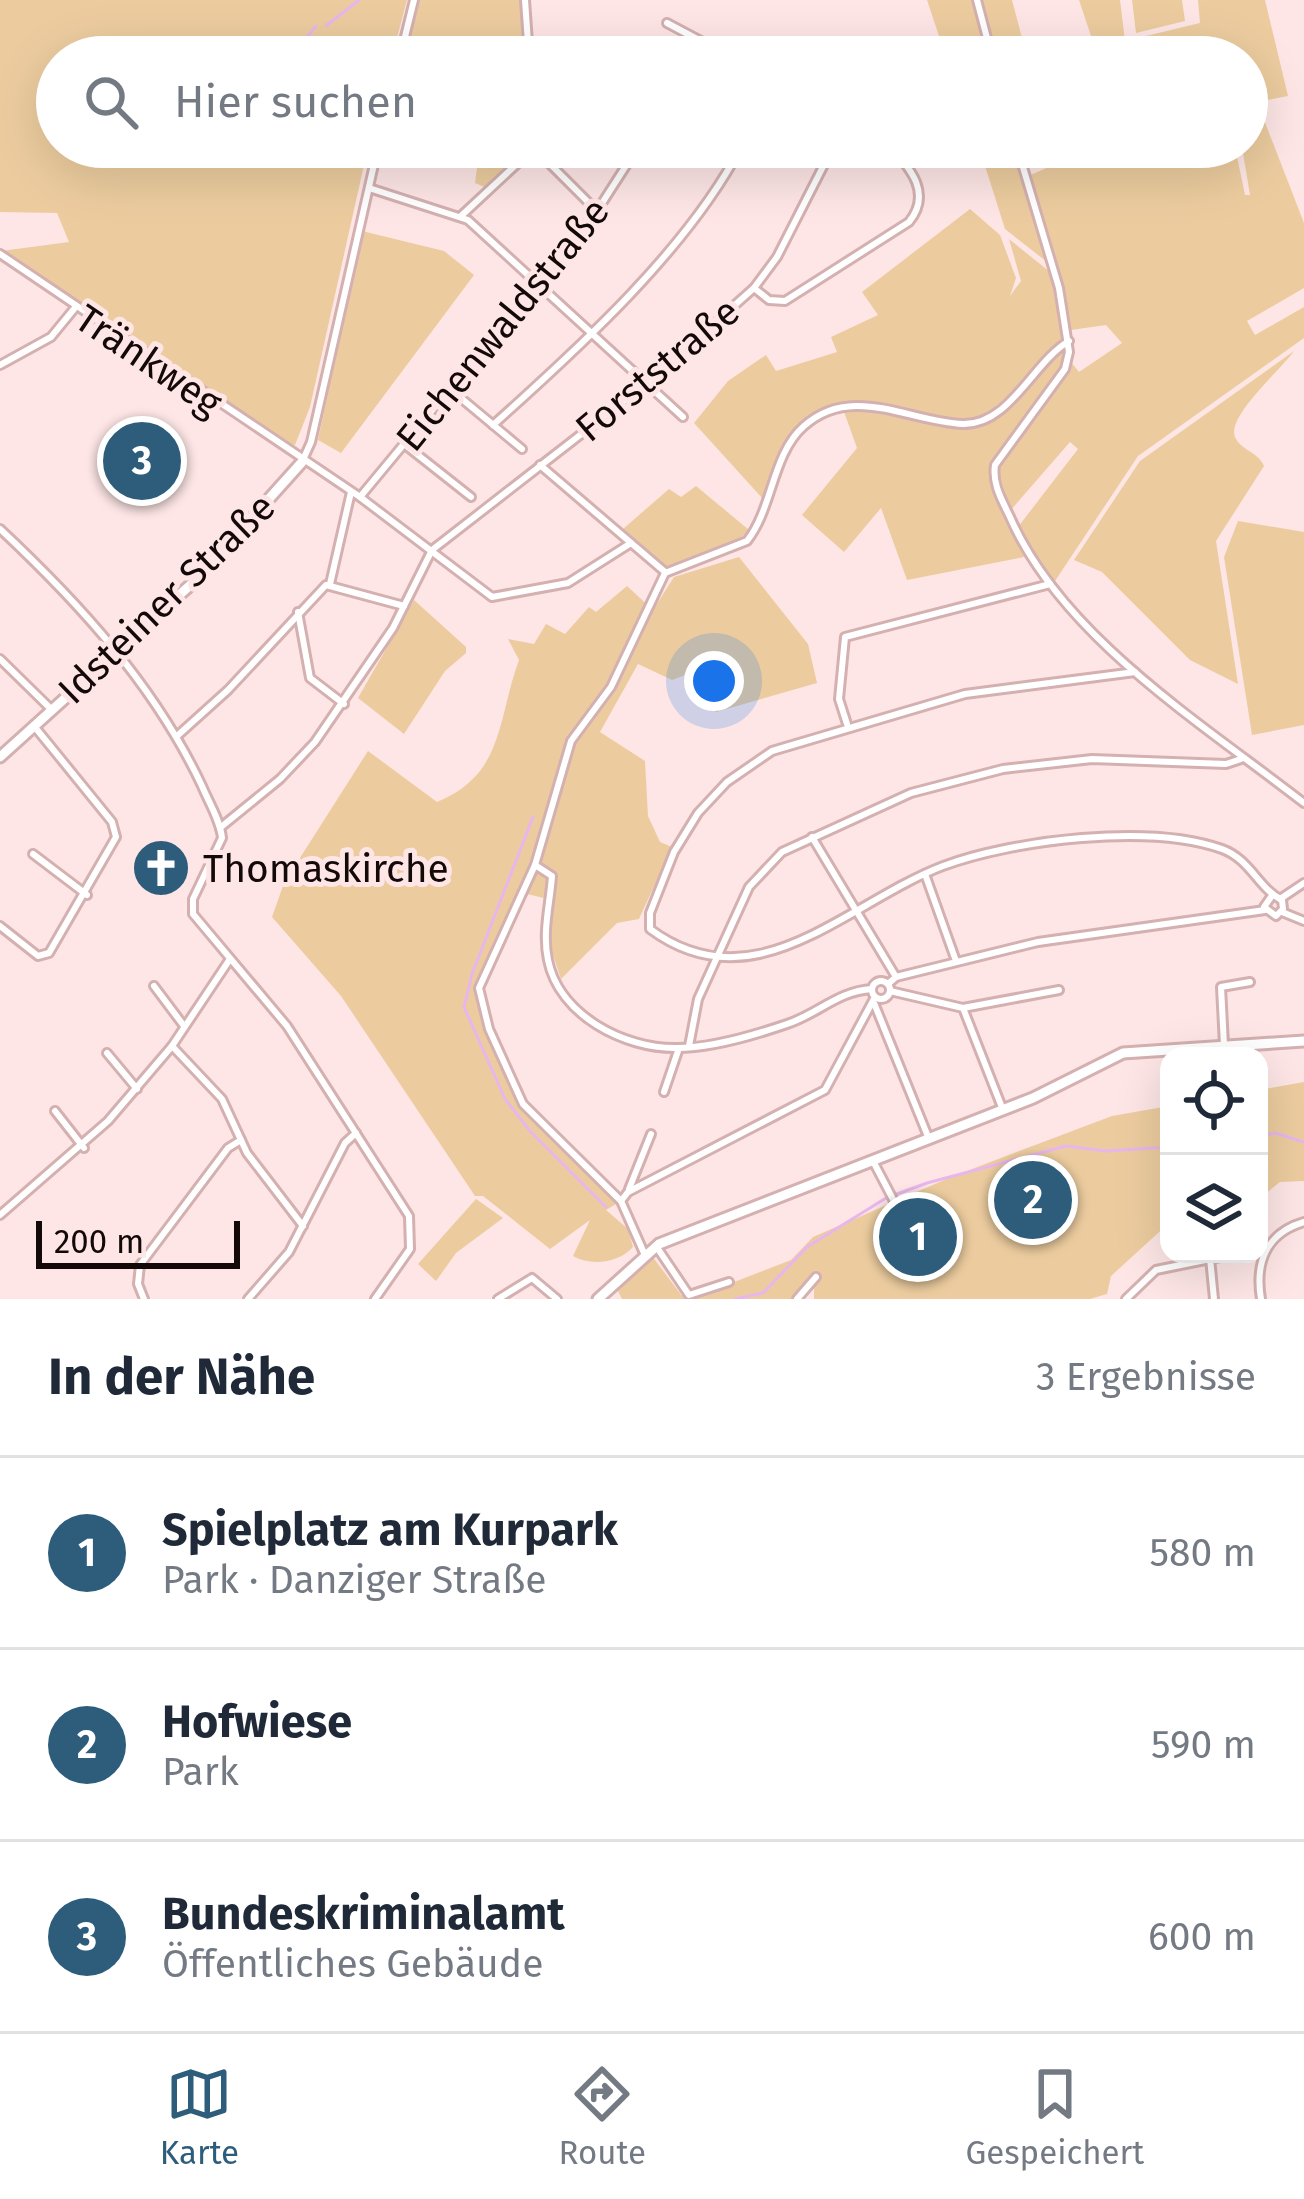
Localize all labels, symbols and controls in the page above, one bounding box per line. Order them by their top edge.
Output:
search box [36,36,1268,168]
icon: search [78,69,144,135]
text: Hier suchen [174,75,417,129]
street label: Eichenwaldstraße [387,189,619,460]
street label: Forststraße [567,288,749,451]
street label: Tränkweg [67,295,231,427]
pin: 3 [103,416,181,506]
street label: Idsteiner Straße [49,484,284,714]
your location [684,651,744,711]
church icon: Thomaskirche [130,837,192,899]
place label: Thomaskirche [203,846,449,892]
map controls [1160,1047,1268,1263]
button: locate [1160,1047,1268,1155]
pin: 2 [994,1155,1072,1245]
button: layers [1160,1155,1268,1263]
pin: 1 [879,1192,957,1282]
scale bar [36,1215,240,1268]
text: 200 m [54,1222,144,1262]
text: In der Nähe [48,1346,315,1408]
text: 3 Ergebnisse [1036,1354,1256,1400]
text: Spielplatz am Kurpark [162,1503,618,1557]
text: 1 [78,1530,96,1576]
text: 580 m [1149,1530,1256,1576]
text: Park · Danziger Straße [162,1557,547,1603]
text: Hofwiese [162,1695,352,1749]
text: 2 [77,1722,97,1768]
text: 590 m [1151,1722,1256,1768]
text: Park [162,1749,239,1795]
text: Bundeskriminalamt [162,1887,565,1941]
text: 3 [77,1914,97,1960]
text: 600 m [1148,1914,1256,1960]
text: Öffentliches Gebäude [162,1941,543,1987]
tab: Karte [160,2061,239,2173]
tab: Route [559,2061,646,2173]
tab: Gespeichert [965,2061,1144,2173]

